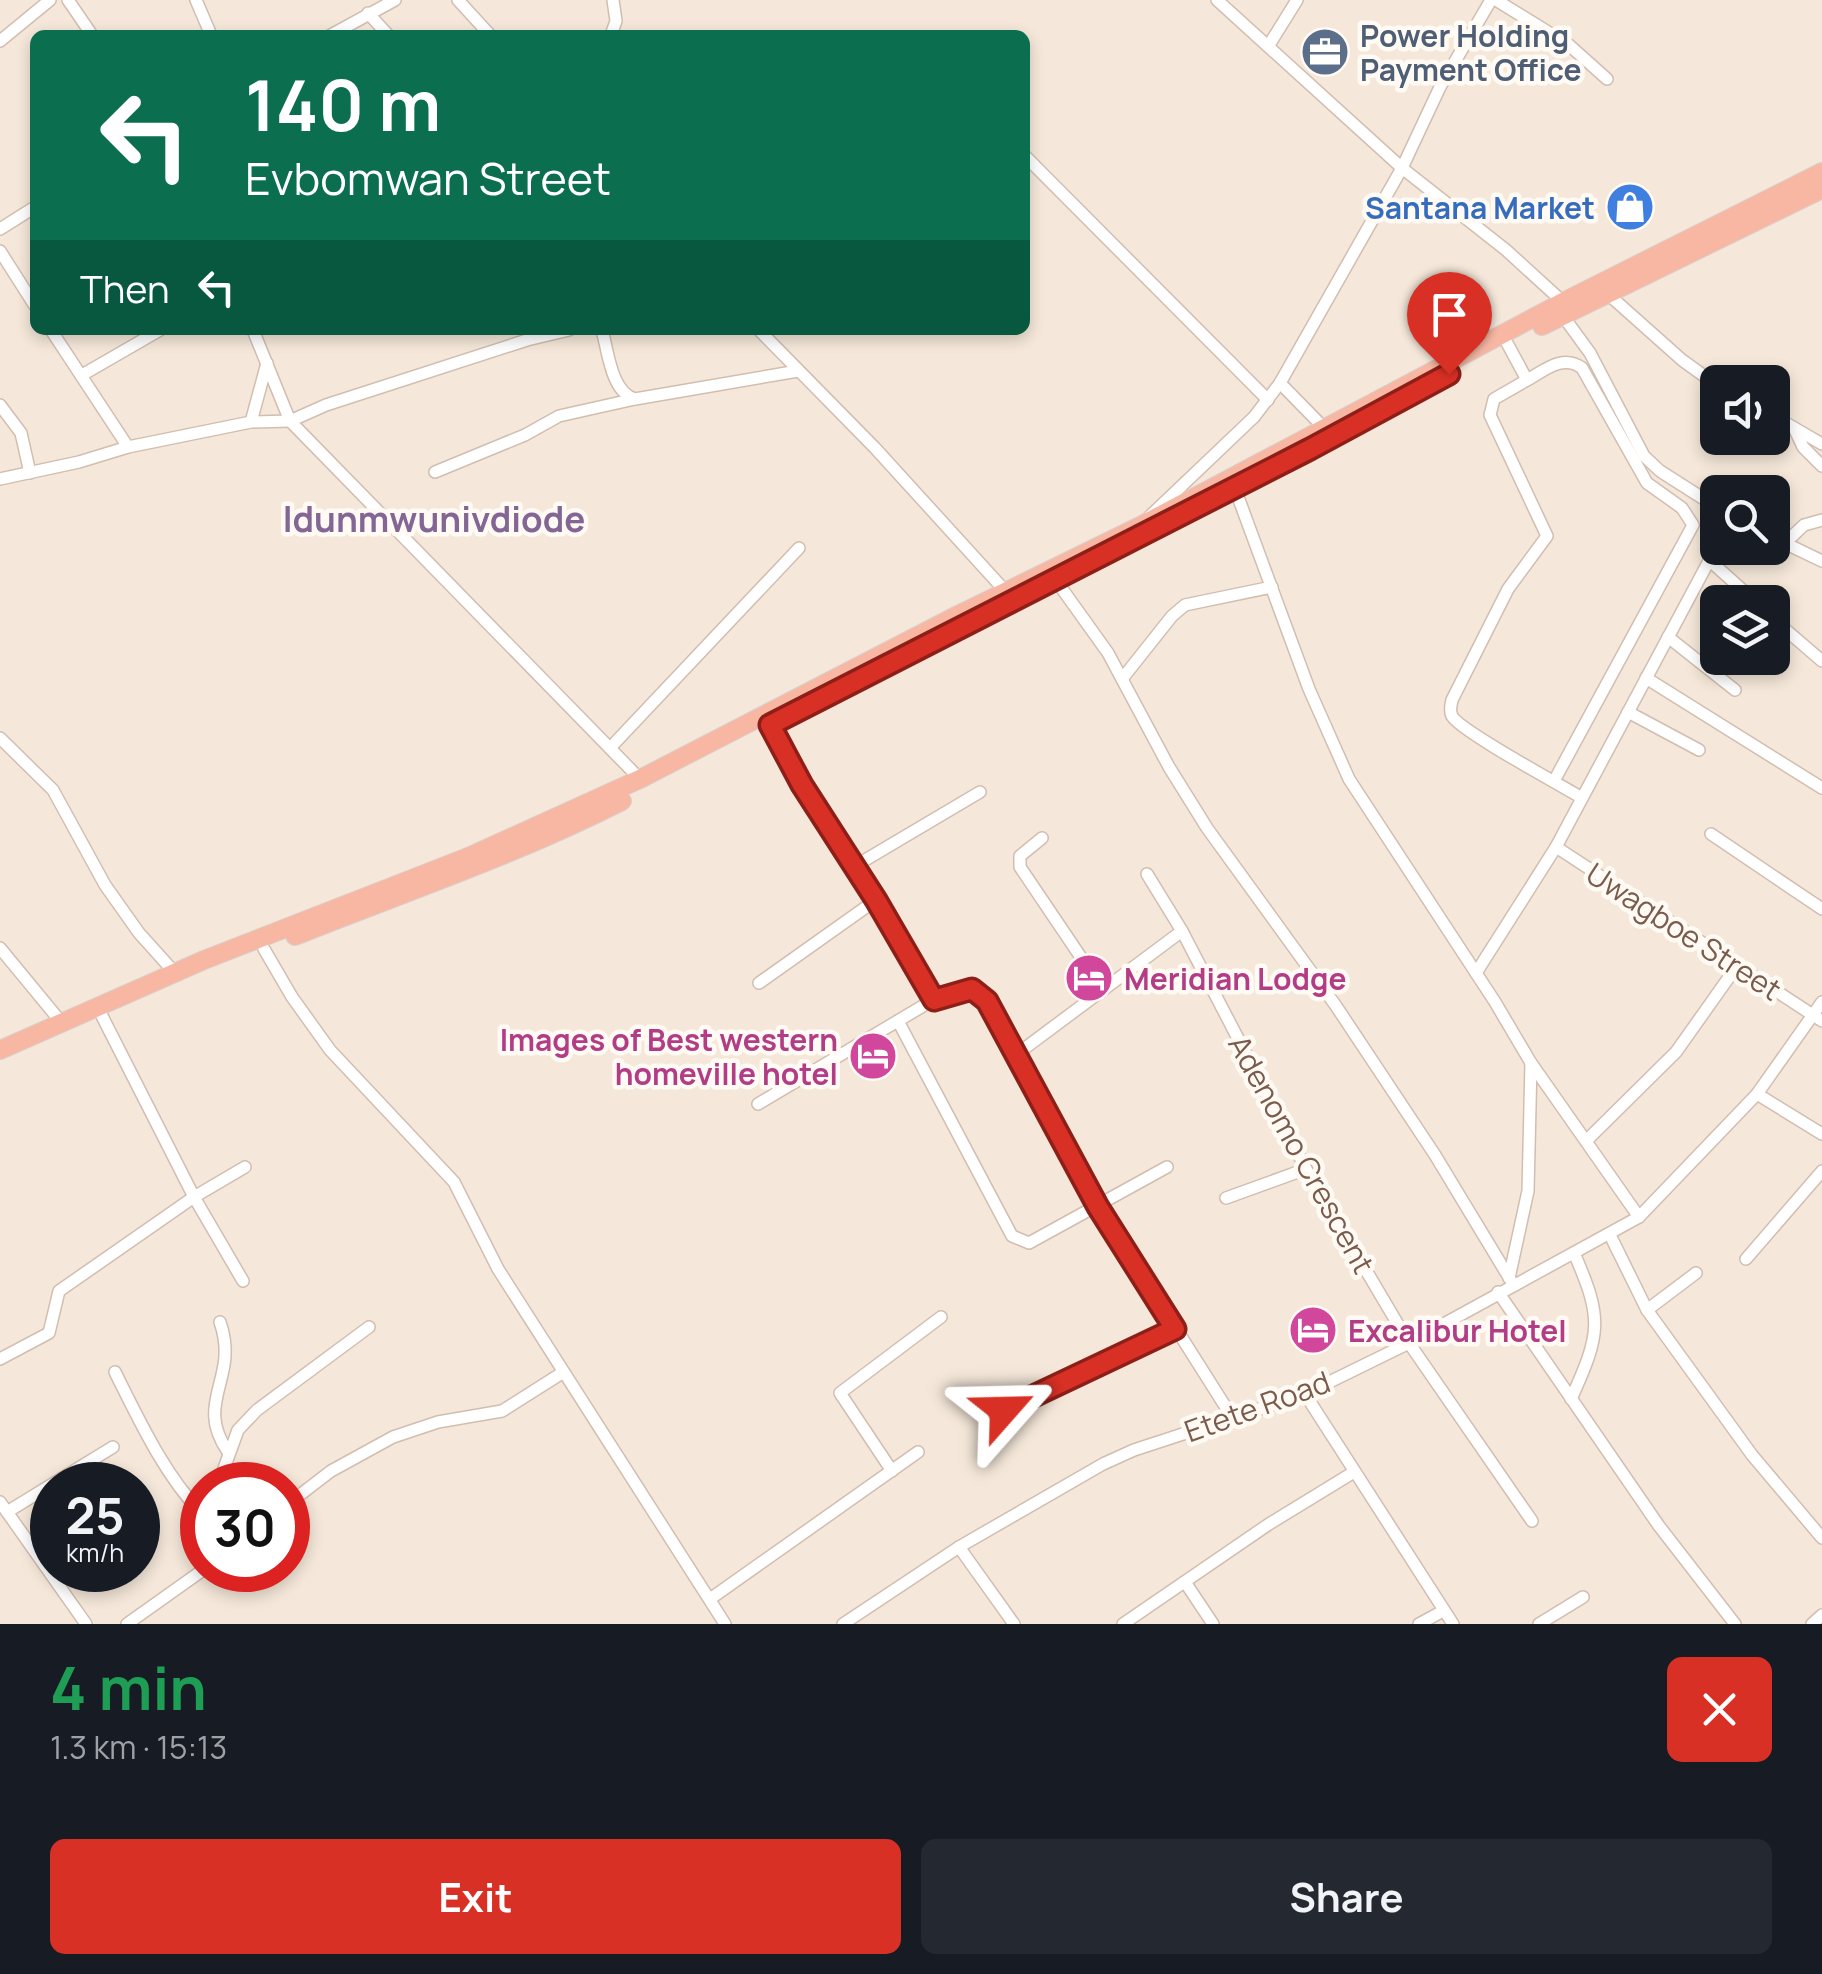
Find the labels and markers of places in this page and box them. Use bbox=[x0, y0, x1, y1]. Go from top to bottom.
place label: Power Holding Payment Office bbox=[1360, 15, 1582, 90]
office icon: Power Holding Payment Office bbox=[1299, 26, 1351, 78]
shop icon: Santana Market bbox=[1604, 181, 1656, 233]
place label: Santana Market bbox=[1365, 187, 1595, 228]
pin bbox=[1407, 272, 1492, 375]
hotel icon: Meridian Lodge bbox=[1063, 952, 1115, 1004]
place label: Meridian Lodge bbox=[1124, 958, 1347, 999]
place label: Images of Best western homeville hotel bbox=[500, 1019, 838, 1094]
hotel icon: Images of Best western homeville hotel bbox=[847, 1030, 899, 1082]
hotel icon: Excalibur Hotel bbox=[1287, 1304, 1339, 1356]
place label: Excalibur Hotel bbox=[1348, 1310, 1567, 1351]

